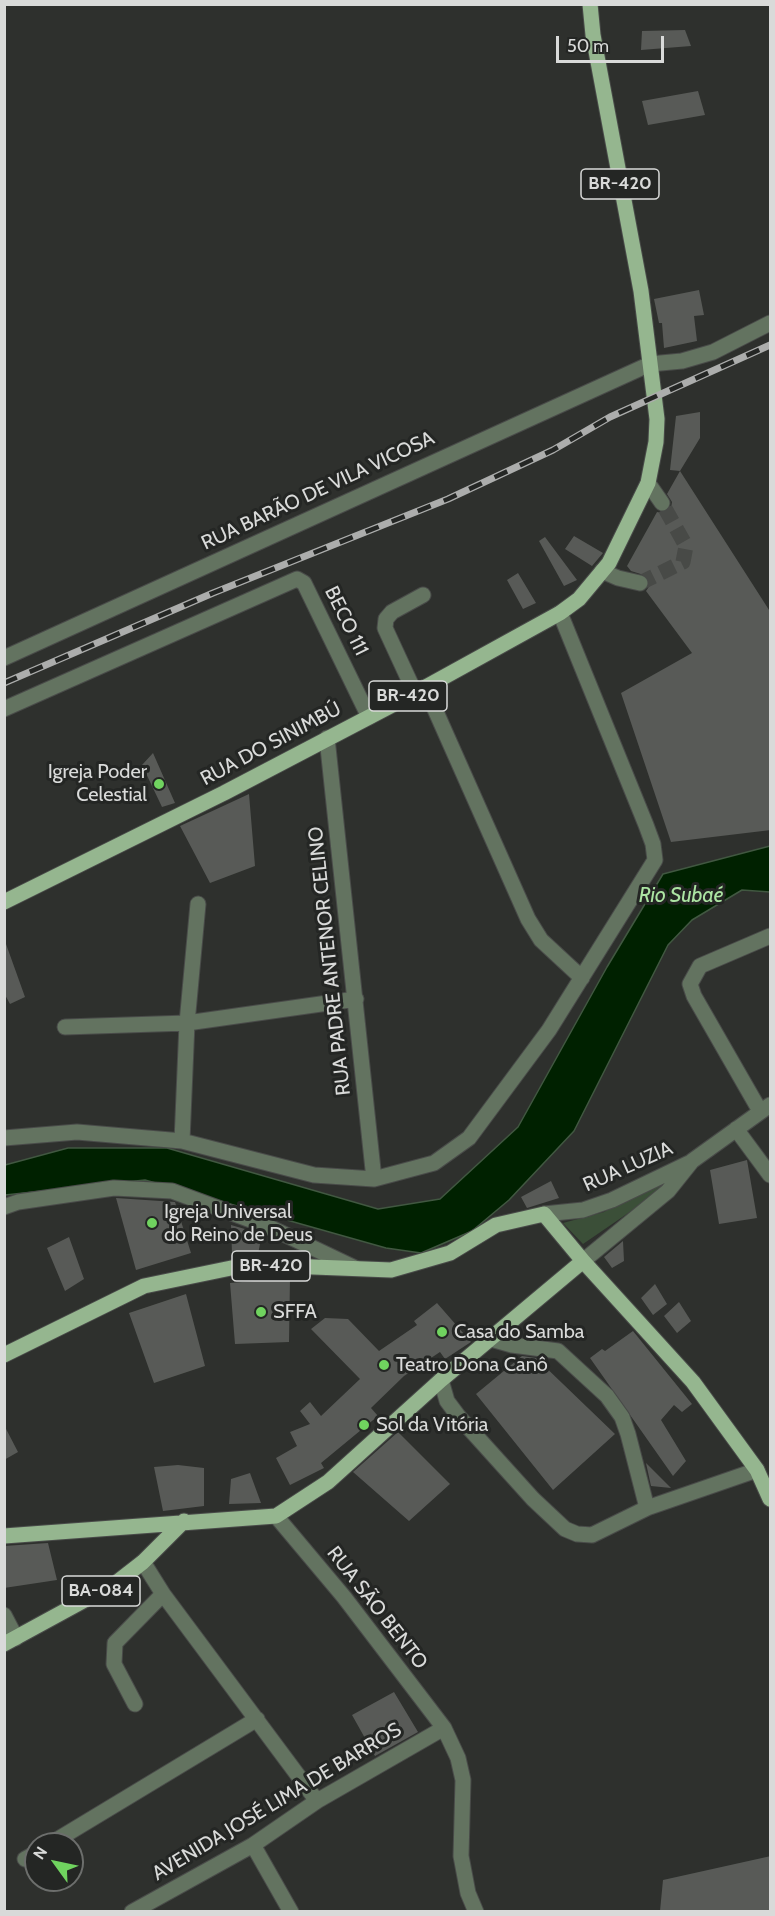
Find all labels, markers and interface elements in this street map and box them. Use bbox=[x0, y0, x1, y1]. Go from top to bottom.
scale bar bbox=[559, 24, 667, 62]
text: 50 m bbox=[567, 35, 609, 57]
road number: BR-420 bbox=[581, 169, 659, 199]
street label: RUA BARÃO DE VILA VICOSA bbox=[198, 426, 438, 556]
street label: BECO 111 bbox=[319, 582, 373, 660]
road number: BR-420 bbox=[369, 681, 447, 711]
street label: RUA DO SINIMBÚ bbox=[197, 697, 345, 791]
place label: Igreja Poder Celestial bbox=[48, 760, 147, 807]
marker: Igreja Poder Celestial bbox=[152, 777, 166, 791]
street label: RUA PADRE ANTENOR CELINO bbox=[304, 825, 356, 1097]
water label: Rio Subaé bbox=[639, 883, 723, 909]
street label: RUA LUZIA bbox=[580, 1137, 676, 1197]
place label: Igreja Universal do Reino de Deus bbox=[164, 1200, 313, 1247]
marker: Igreja Universal do Reino de Deus bbox=[145, 1216, 159, 1230]
road number: BR-420 bbox=[232, 1251, 310, 1281]
place label: SFFA bbox=[273, 1300, 317, 1324]
marker: SFFA bbox=[254, 1305, 268, 1319]
place label: Casa do Samba bbox=[454, 1320, 584, 1344]
marker: Casa do Samba bbox=[435, 1325, 449, 1339]
place label: Teatro Dona Canô bbox=[396, 1353, 548, 1377]
marker: Teatro Dona Canô bbox=[377, 1358, 391, 1372]
place label: Sol da Vitória bbox=[376, 1413, 488, 1437]
marker: Sol da Vitória bbox=[357, 1418, 371, 1432]
street label: RUA SÃO BENTO bbox=[322, 1542, 432, 1674]
road number: BA-084 bbox=[62, 1576, 140, 1606]
street label: AVENIDA JOSÉ LIMA DE BARROS bbox=[148, 1718, 406, 1886]
north arrow bbox=[24, 1832, 84, 1892]
text: N bbox=[29, 1843, 51, 1863]

